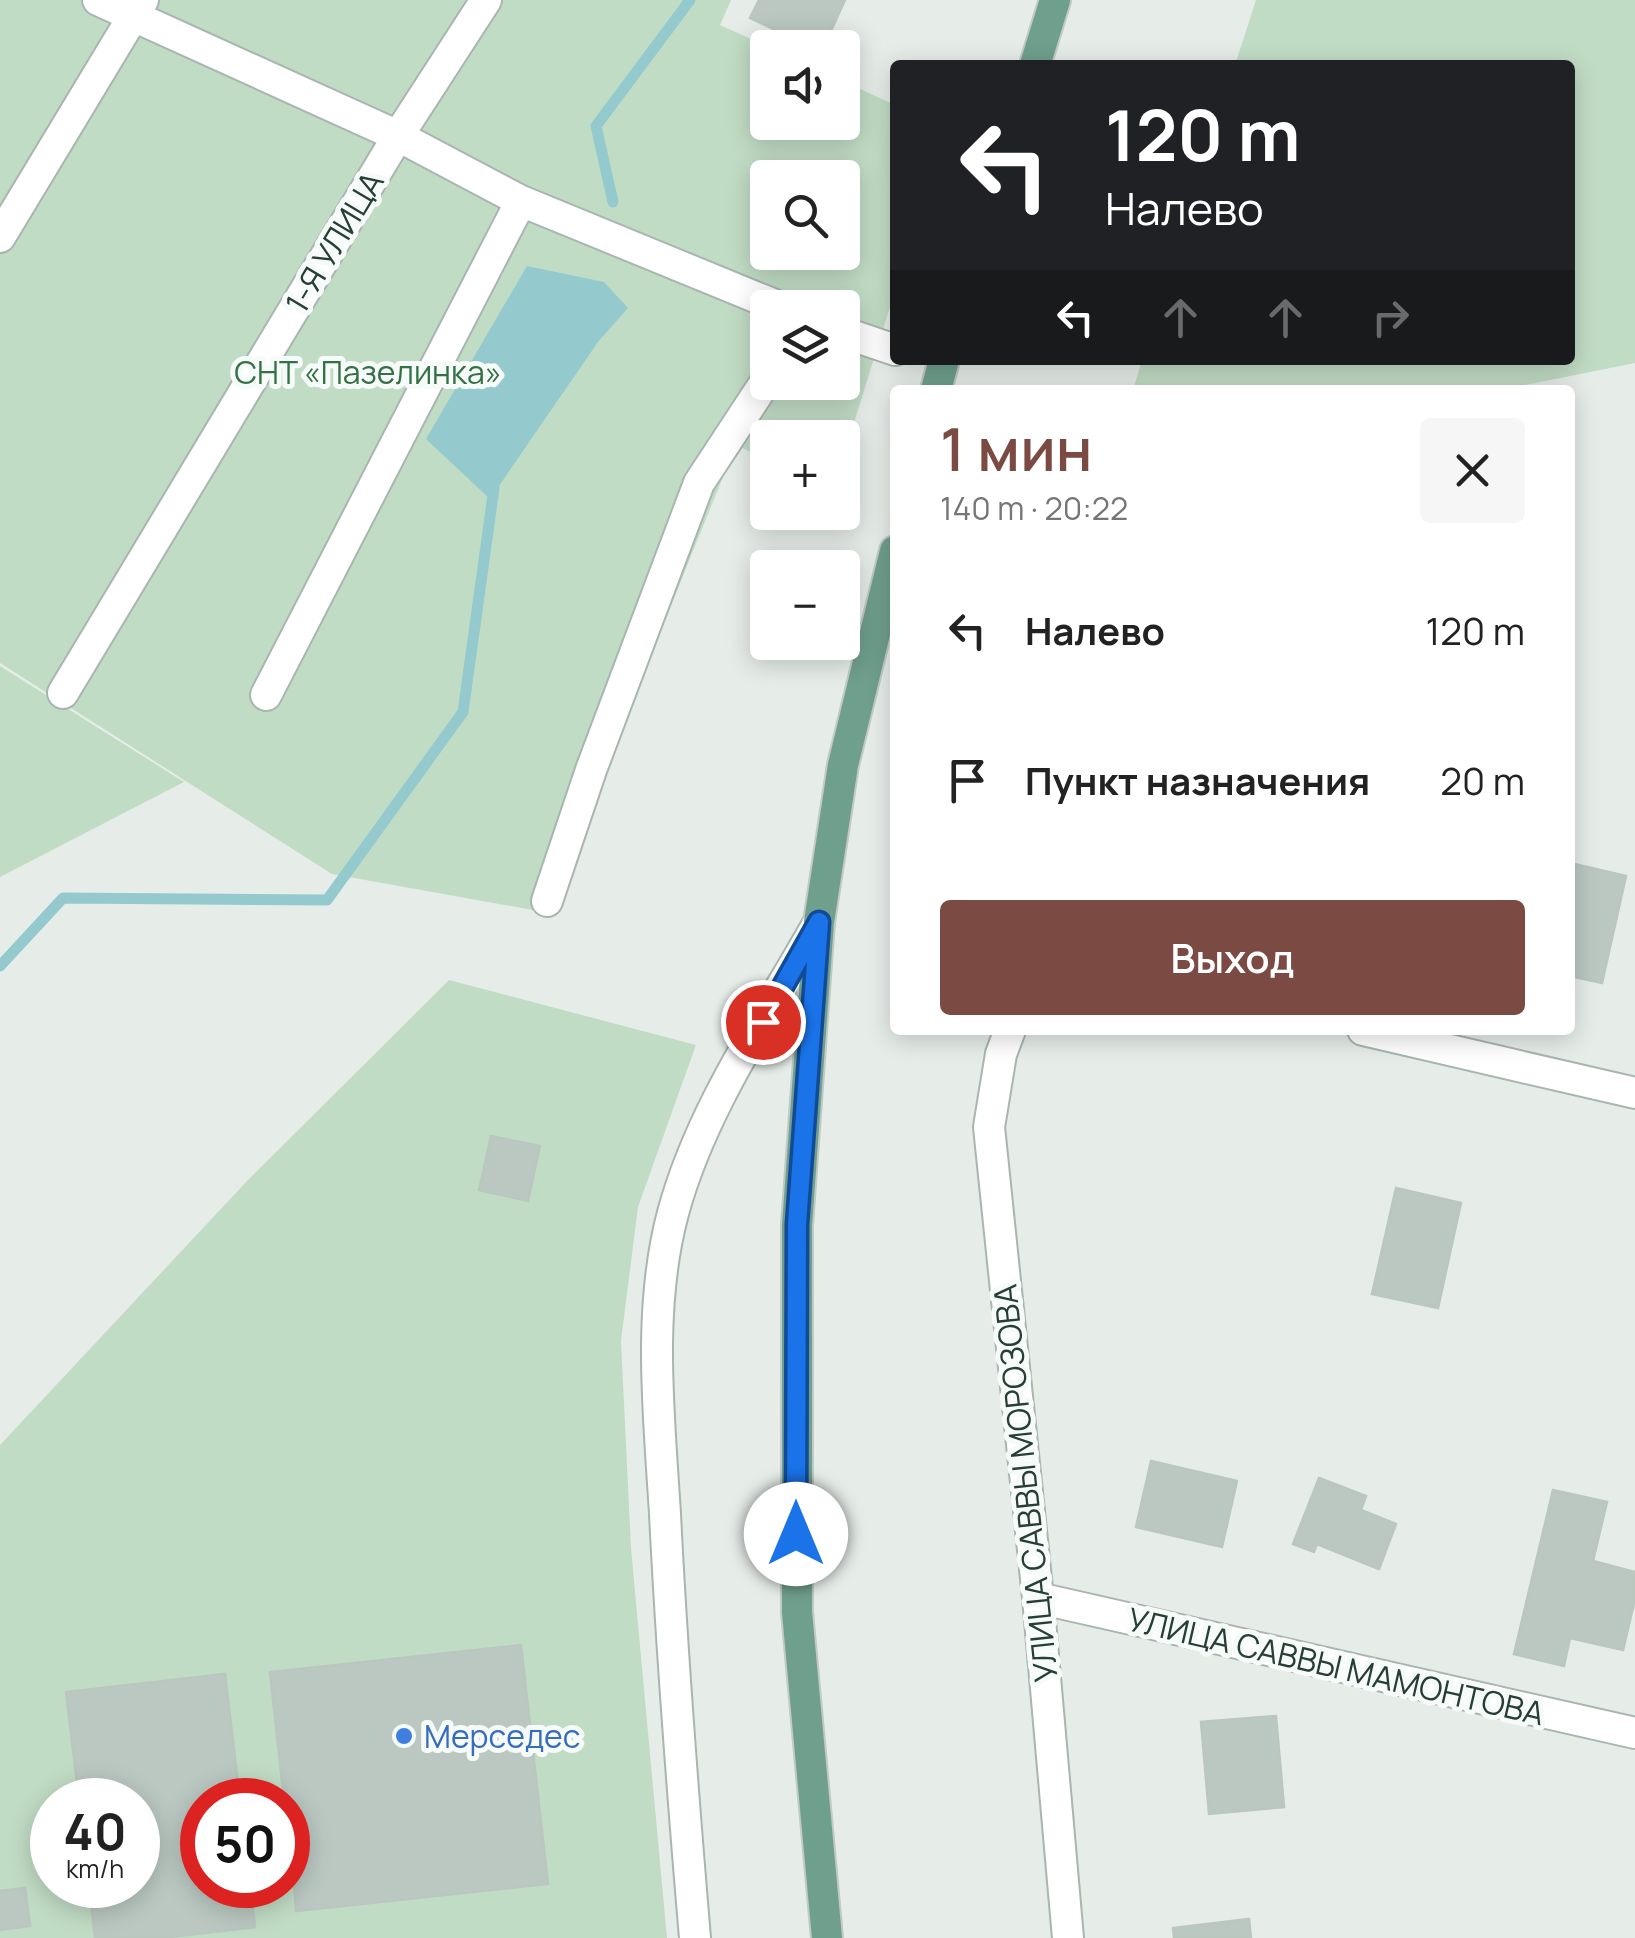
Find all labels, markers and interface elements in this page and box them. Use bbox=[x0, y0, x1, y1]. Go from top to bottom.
map controls bbox=[750, 30, 860, 660]
button: sound bbox=[750, 30, 860, 140]
text: 120 m bbox=[1105, 86, 1300, 182]
icon: left bbox=[940, 100, 1070, 230]
button: search bbox=[750, 160, 860, 270]
street label: 1-Я УЛИЦА bbox=[275, 163, 393, 321]
text: Налево bbox=[1105, 177, 1264, 239]
button: layers bbox=[750, 290, 860, 400]
icon: left bbox=[1048, 290, 1103, 345]
icon: ahead bbox=[1153, 290, 1208, 345]
icon: ahead bbox=[1258, 290, 1313, 345]
icon: right bbox=[1363, 290, 1418, 345]
park label: СНТ «Пазелинка» bbox=[234, 350, 502, 394]
text: 1 мин bbox=[940, 407, 1093, 489]
button: close bbox=[1420, 418, 1525, 523]
button: + bbox=[750, 420, 860, 530]
text: 140 m · 20:22 bbox=[940, 486, 1128, 530]
button: − bbox=[750, 550, 860, 660]
icon: left bbox=[940, 603, 995, 658]
text: Налево bbox=[1025, 604, 1165, 656]
text: 120 m bbox=[1426, 604, 1525, 656]
icon: arrive bbox=[940, 753, 995, 808]
text: Пункт назначения bbox=[1025, 754, 1370, 806]
text: 20 m bbox=[1440, 754, 1525, 806]
button: Выход bbox=[940, 900, 1525, 1015]
pin bbox=[721, 980, 806, 1065]
icon: arrive bbox=[736, 995, 791, 1050]
street label: УЛИЦА САВВЫ МОРОЗОВА bbox=[982, 1282, 1068, 1684]
position arrow bbox=[744, 1482, 848, 1586]
street label: УЛИЦА САВВЫ МАМОНТОВА bbox=[1123, 1597, 1549, 1735]
place label: Мерседес bbox=[424, 1714, 581, 1758]
marker: Мерседес bbox=[393, 1725, 415, 1747]
speed limit sign: 50 bbox=[180, 1778, 310, 1908]
text: 40 bbox=[63, 1797, 127, 1865]
text: km/h bbox=[66, 1851, 124, 1886]

